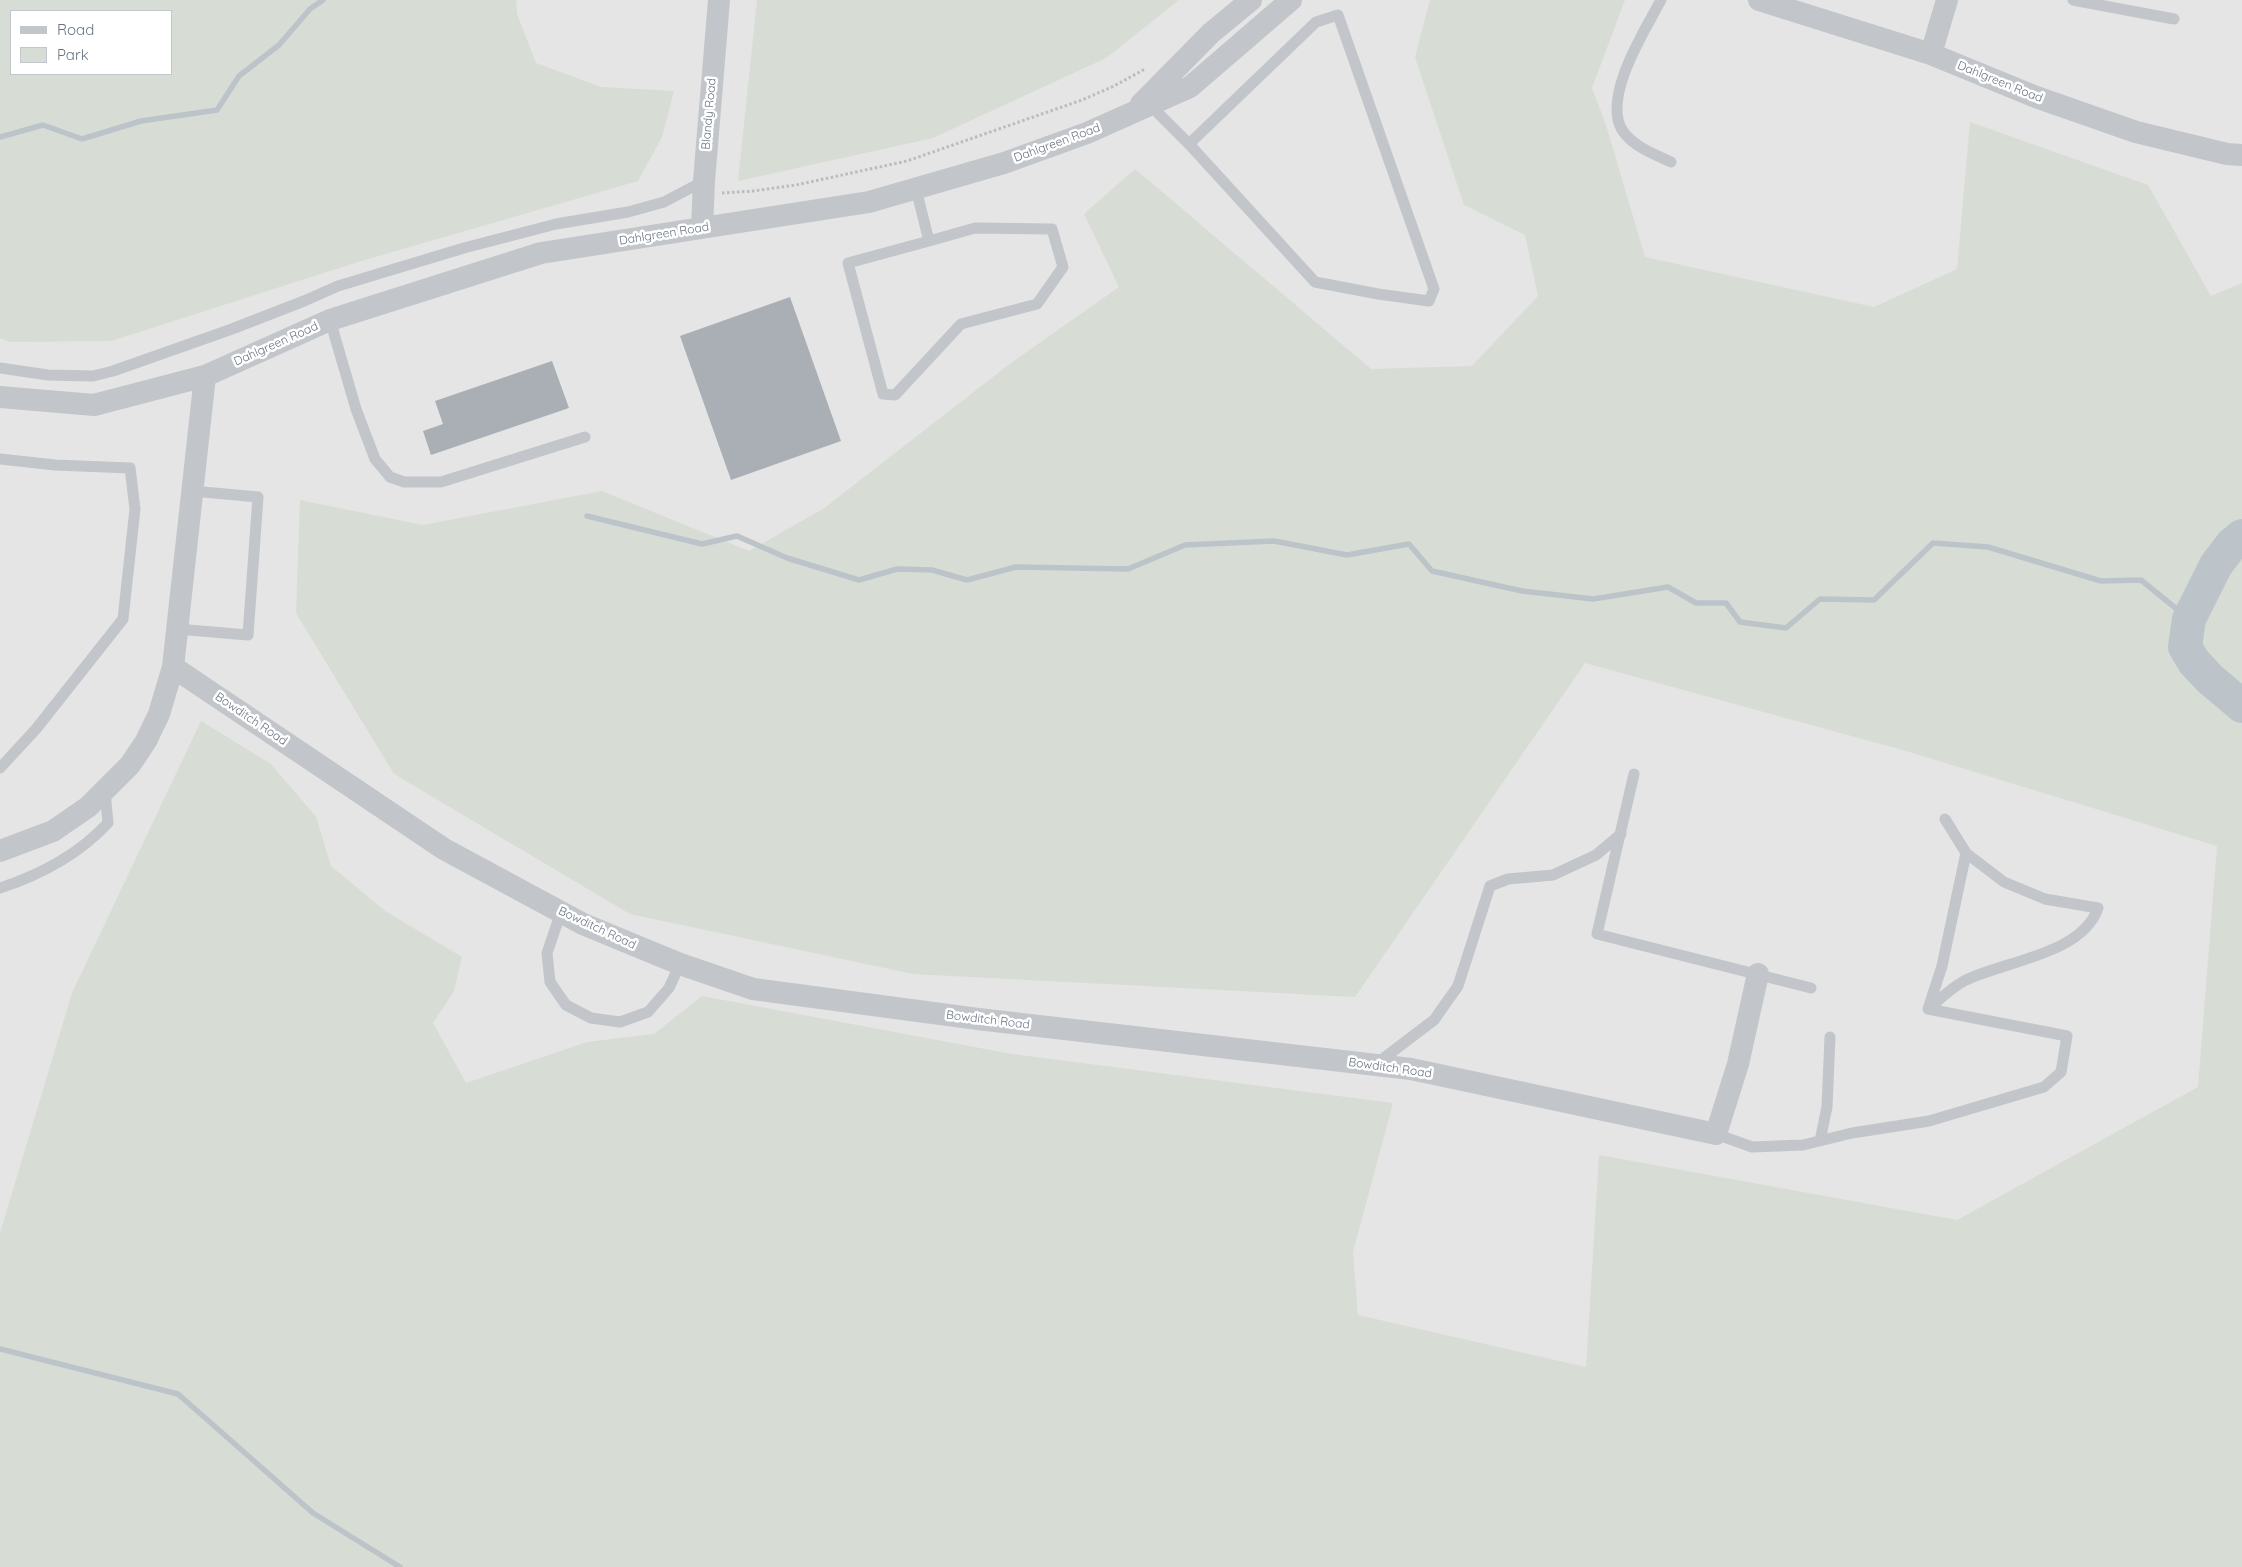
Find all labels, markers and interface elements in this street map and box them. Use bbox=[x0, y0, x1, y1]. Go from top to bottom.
legend bbox=[10, 10, 172, 75]
text: Road bbox=[57, 20, 94, 39]
text: Park bbox=[57, 45, 89, 64]
street label: Dahlgreen Road bbox=[1955, 58, 2045, 106]
street label: Blandy Road bbox=[699, 78, 719, 150]
street label: Dahlgreen Road bbox=[1012, 121, 1102, 165]
street label: Dahlgreen Road bbox=[618, 220, 710, 248]
street label: Dahlgreen Road bbox=[232, 319, 320, 369]
street label: Bowditch Road bbox=[212, 690, 290, 748]
street label: Bowditch Road bbox=[556, 904, 638, 952]
street label: Bowditch Road bbox=[945, 1008, 1031, 1032]
street label: Bowditch Road bbox=[1347, 1055, 1433, 1081]

